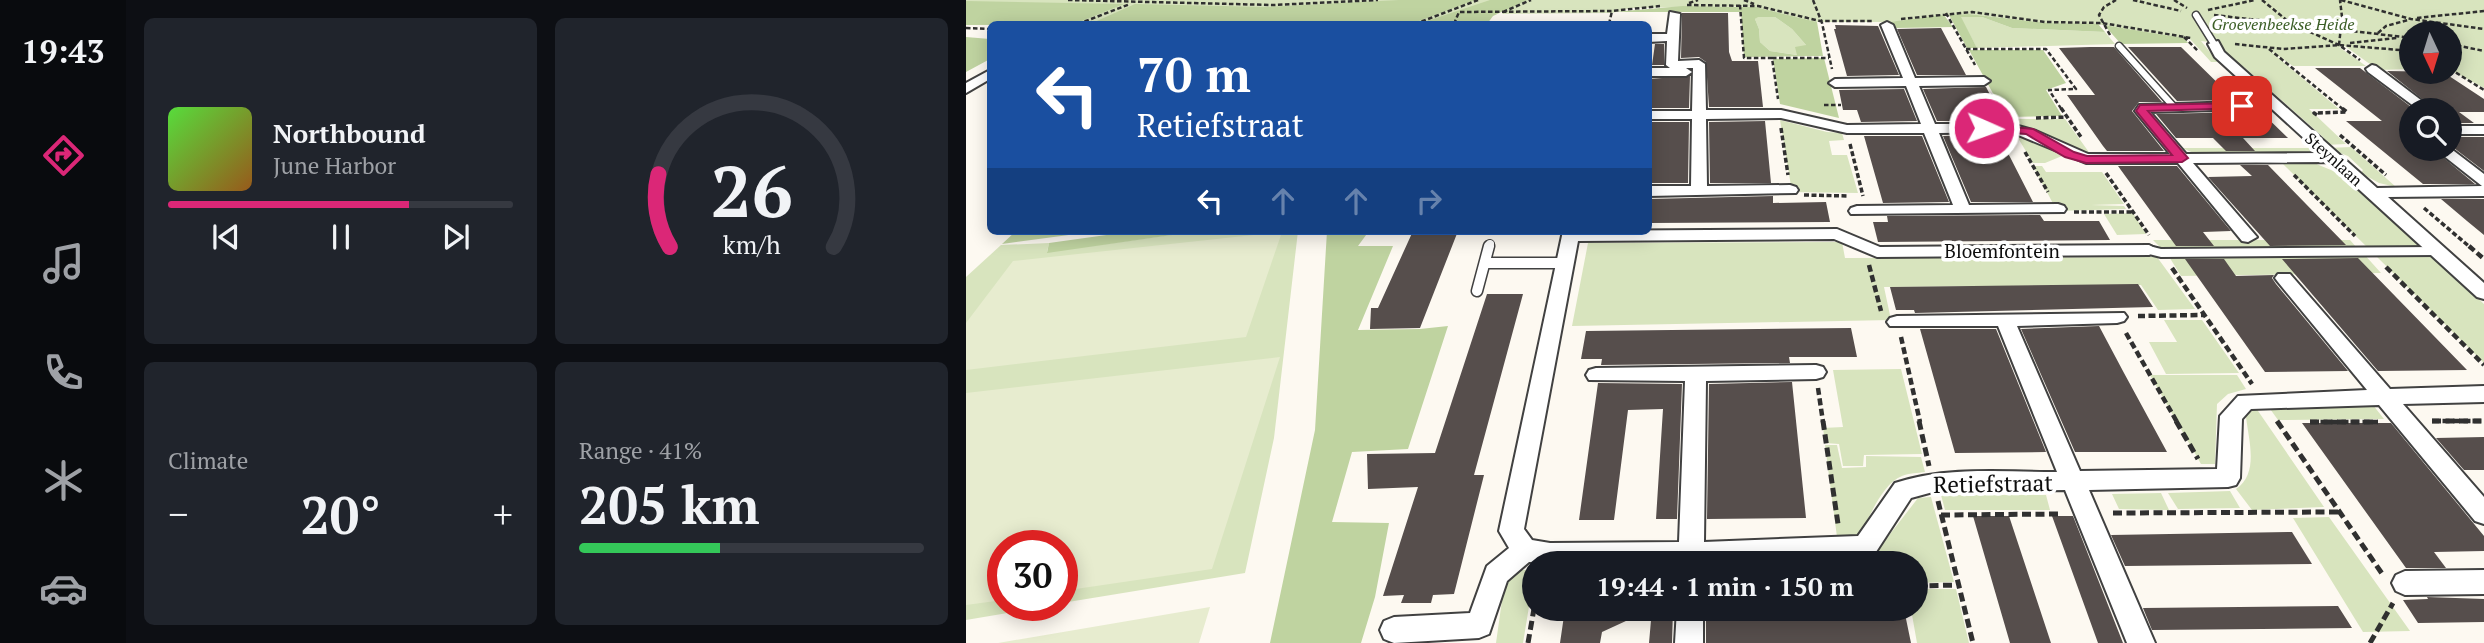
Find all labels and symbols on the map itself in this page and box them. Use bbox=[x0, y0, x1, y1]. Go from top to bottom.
park label: Groevenbeekse Heide bbox=[2211, 13, 2355, 35]
north arrow bbox=[2399, 21, 2462, 84]
pin bbox=[2212, 76, 2272, 136]
position arrow bbox=[1947, 91, 2021, 165]
street label: Steynlaan bbox=[2301, 127, 2368, 191]
street label: Bloemfontein bbox=[1944, 238, 2060, 263]
street label: Retiefstraat bbox=[1933, 467, 2054, 500]
speed limit sign: 30 bbox=[987, 530, 1078, 621]

